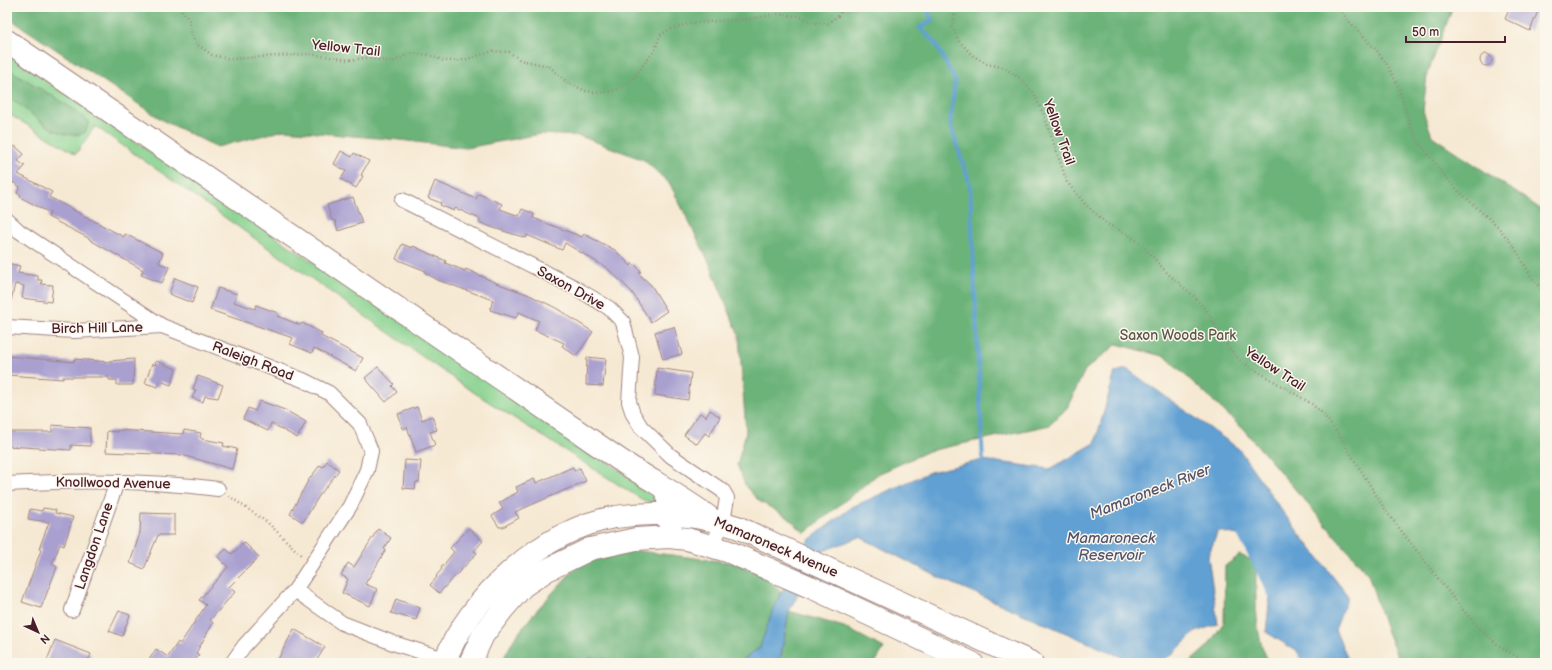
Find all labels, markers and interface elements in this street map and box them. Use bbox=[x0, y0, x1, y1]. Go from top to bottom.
scale bar bbox=[1406, 18, 1505, 44]
text: 50 m bbox=[1412, 25, 1439, 40]
street label: Yellow Trail bbox=[310, 36, 381, 60]
street label: Yellow Trail bbox=[1039, 96, 1079, 167]
street label: Saxon Drive bbox=[534, 262, 608, 314]
street label: Birch Hill Lane bbox=[51, 319, 143, 337]
park label: Saxon Woods Park bbox=[1120, 327, 1236, 344]
street label: Raleigh Road bbox=[210, 338, 296, 384]
street label: Yellow Trail bbox=[1241, 343, 1309, 395]
water label: Mamaroneck River bbox=[1087, 460, 1214, 524]
street label: Knollwood Avenue bbox=[55, 473, 171, 493]
street label: Langdon Lane bbox=[71, 500, 117, 592]
street label: Mamaroneck Avenue bbox=[711, 513, 841, 581]
water label: Mamaroneck Reservoir bbox=[1067, 529, 1156, 565]
north arrow bbox=[18, 612, 58, 652]
text: N bbox=[37, 631, 52, 646]

